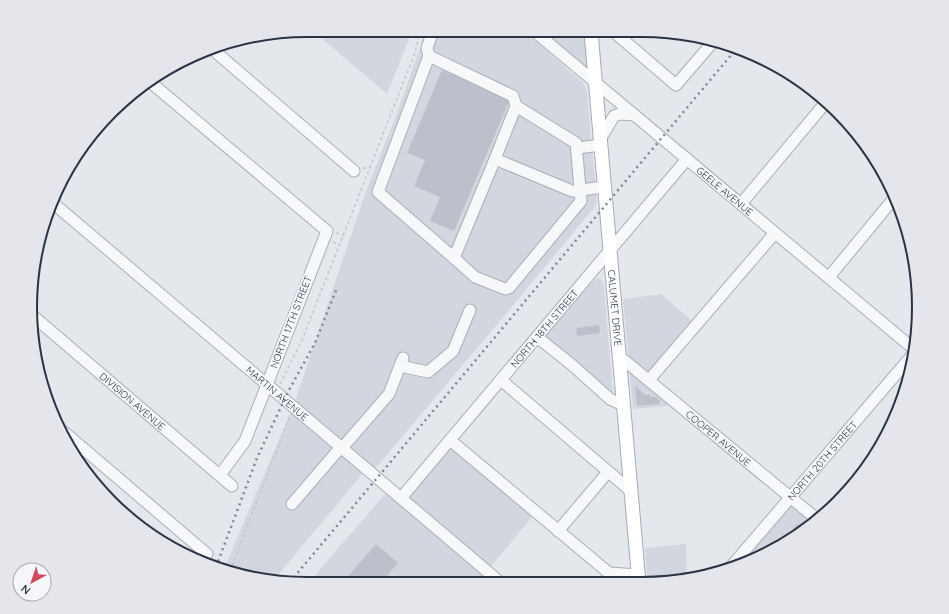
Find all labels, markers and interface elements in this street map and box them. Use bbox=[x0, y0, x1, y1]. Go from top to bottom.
street label: GEELE AVENUE bbox=[694, 163, 756, 219]
street label: CALUMET DRIVE bbox=[605, 269, 625, 347]
street label: NORTH 17TH STREET bbox=[267, 274, 315, 370]
street label: NORTH 18TH STREET bbox=[507, 287, 581, 370]
street label: MARTIN AVENUE bbox=[243, 363, 311, 424]
street label: DIVISION AVENUE bbox=[97, 369, 168, 433]
street label: COOPER AVENUE bbox=[683, 407, 754, 469]
street label: NORTH 20TH STREET bbox=[784, 418, 860, 503]
north arrow bbox=[12, 562, 52, 602]
text: N bbox=[18, 582, 33, 598]

